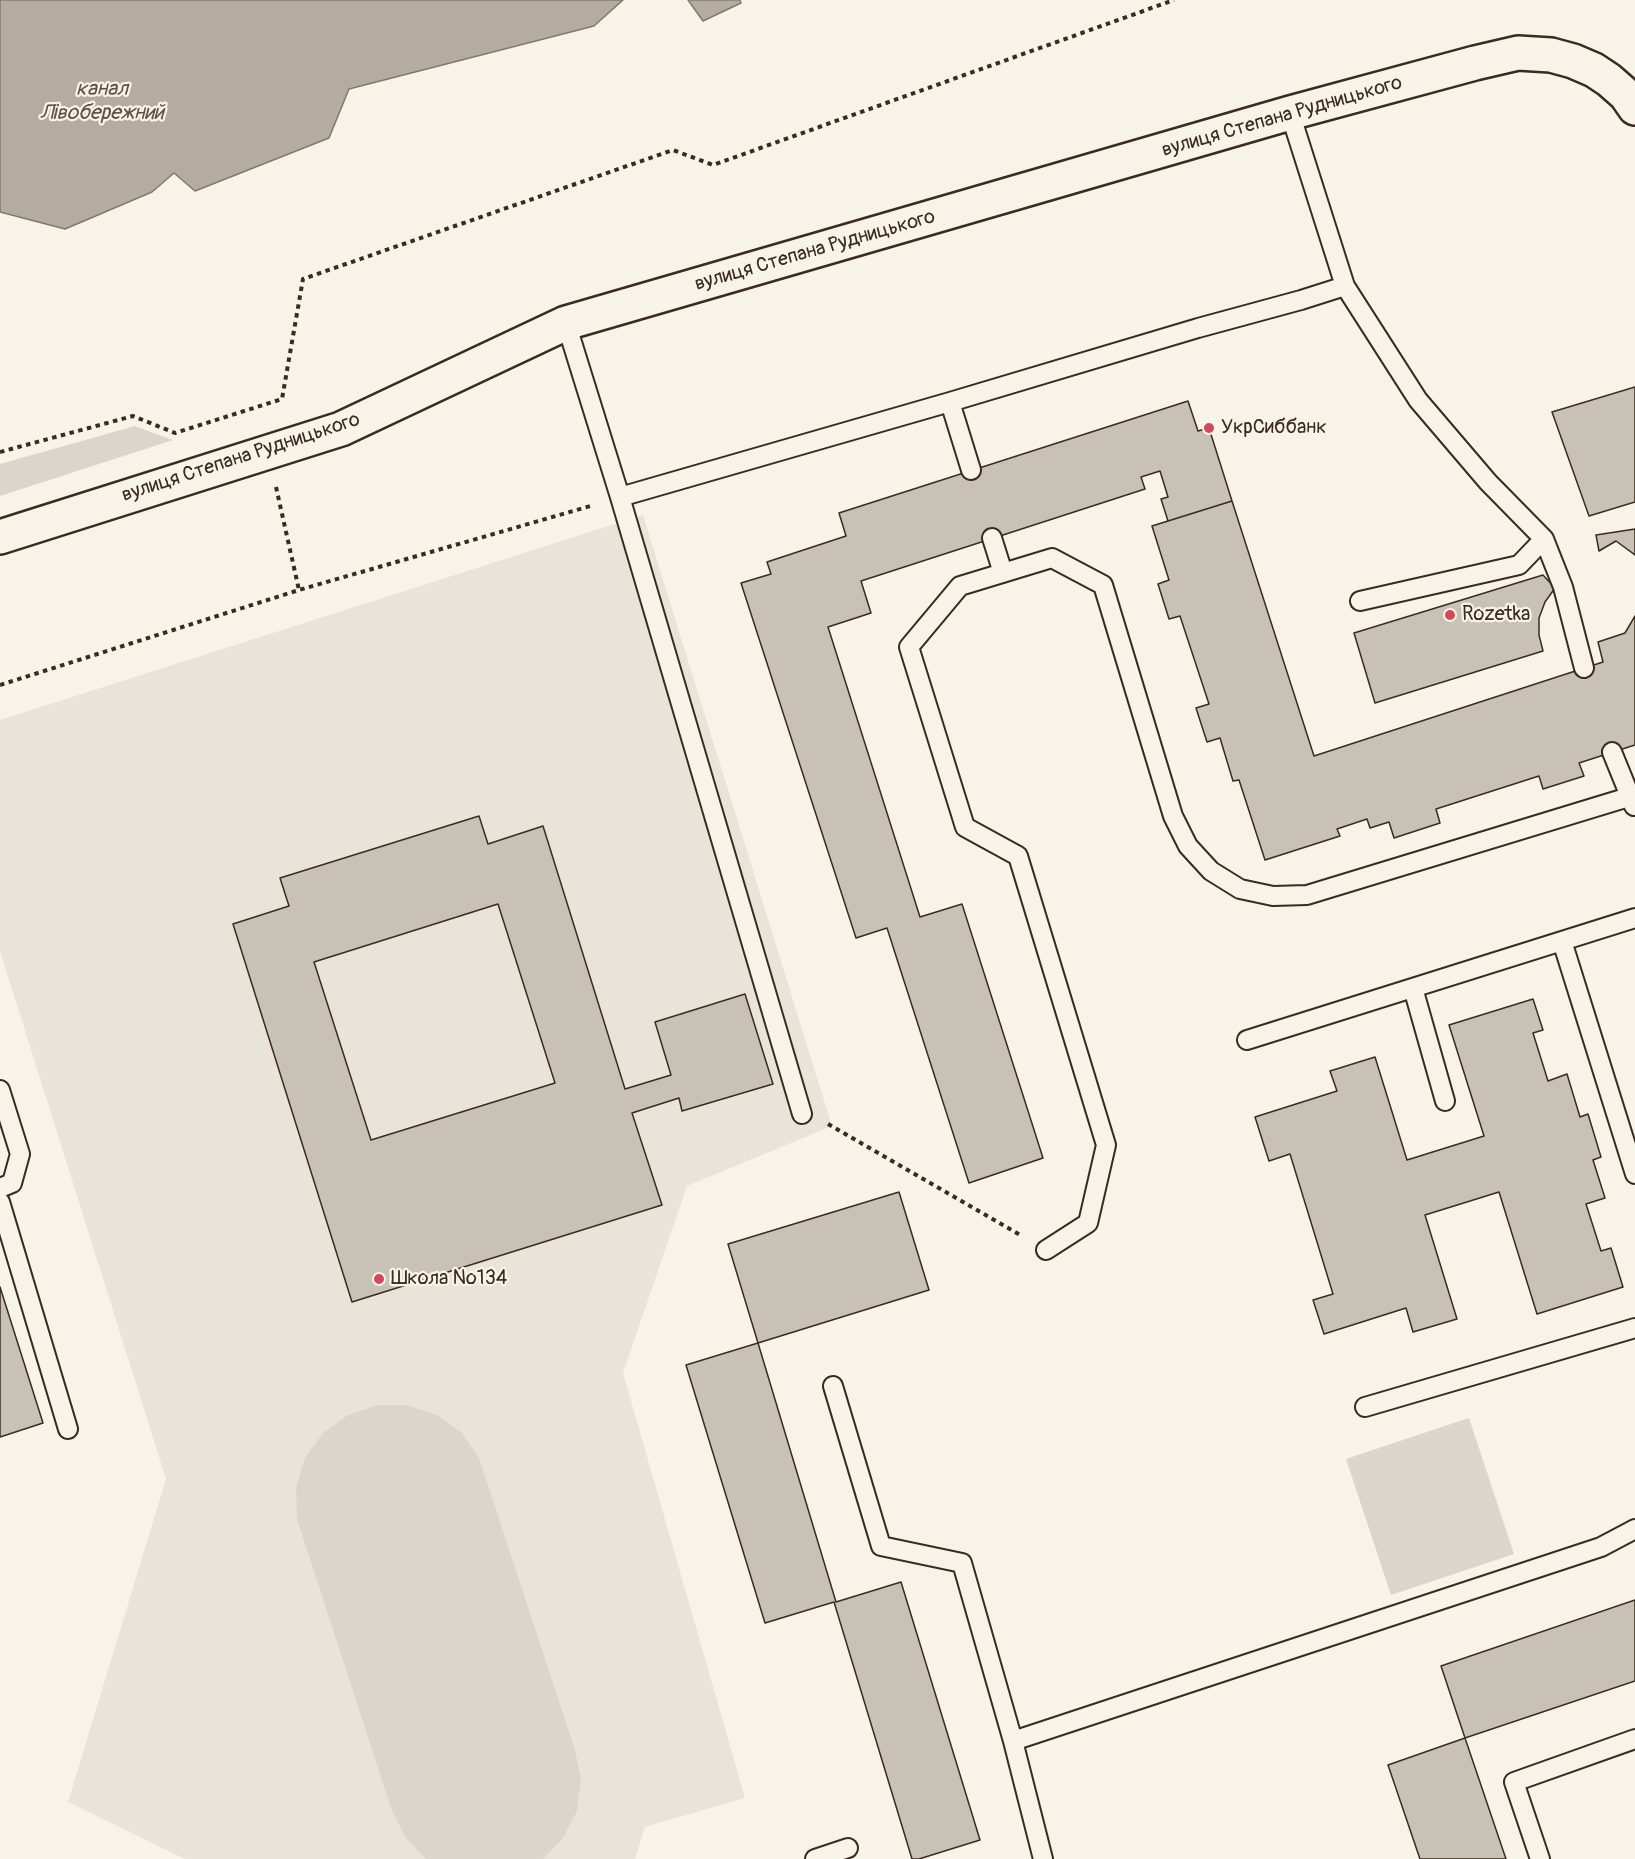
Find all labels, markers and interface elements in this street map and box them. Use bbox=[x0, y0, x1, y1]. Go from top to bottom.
street label: вулиця Степана Рудницького bbox=[1159, 71, 1405, 163]
water label: канал Лівобережний bbox=[40, 77, 164, 127]
street label: вулиця Степана Рудницького bbox=[692, 205, 938, 297]
street label: вулиця Степана Рудницького bbox=[119, 408, 363, 508]
place label: УкрСиббанк bbox=[1221, 416, 1327, 440]
marker: УкрСиббанк bbox=[1202, 421, 1216, 435]
place label: Rozetka bbox=[1462, 603, 1530, 627]
marker: Rozetka bbox=[1443, 608, 1457, 622]
place label: Школа №134 bbox=[391, 1267, 507, 1291]
marker: Школа №134 bbox=[372, 1272, 386, 1286]

